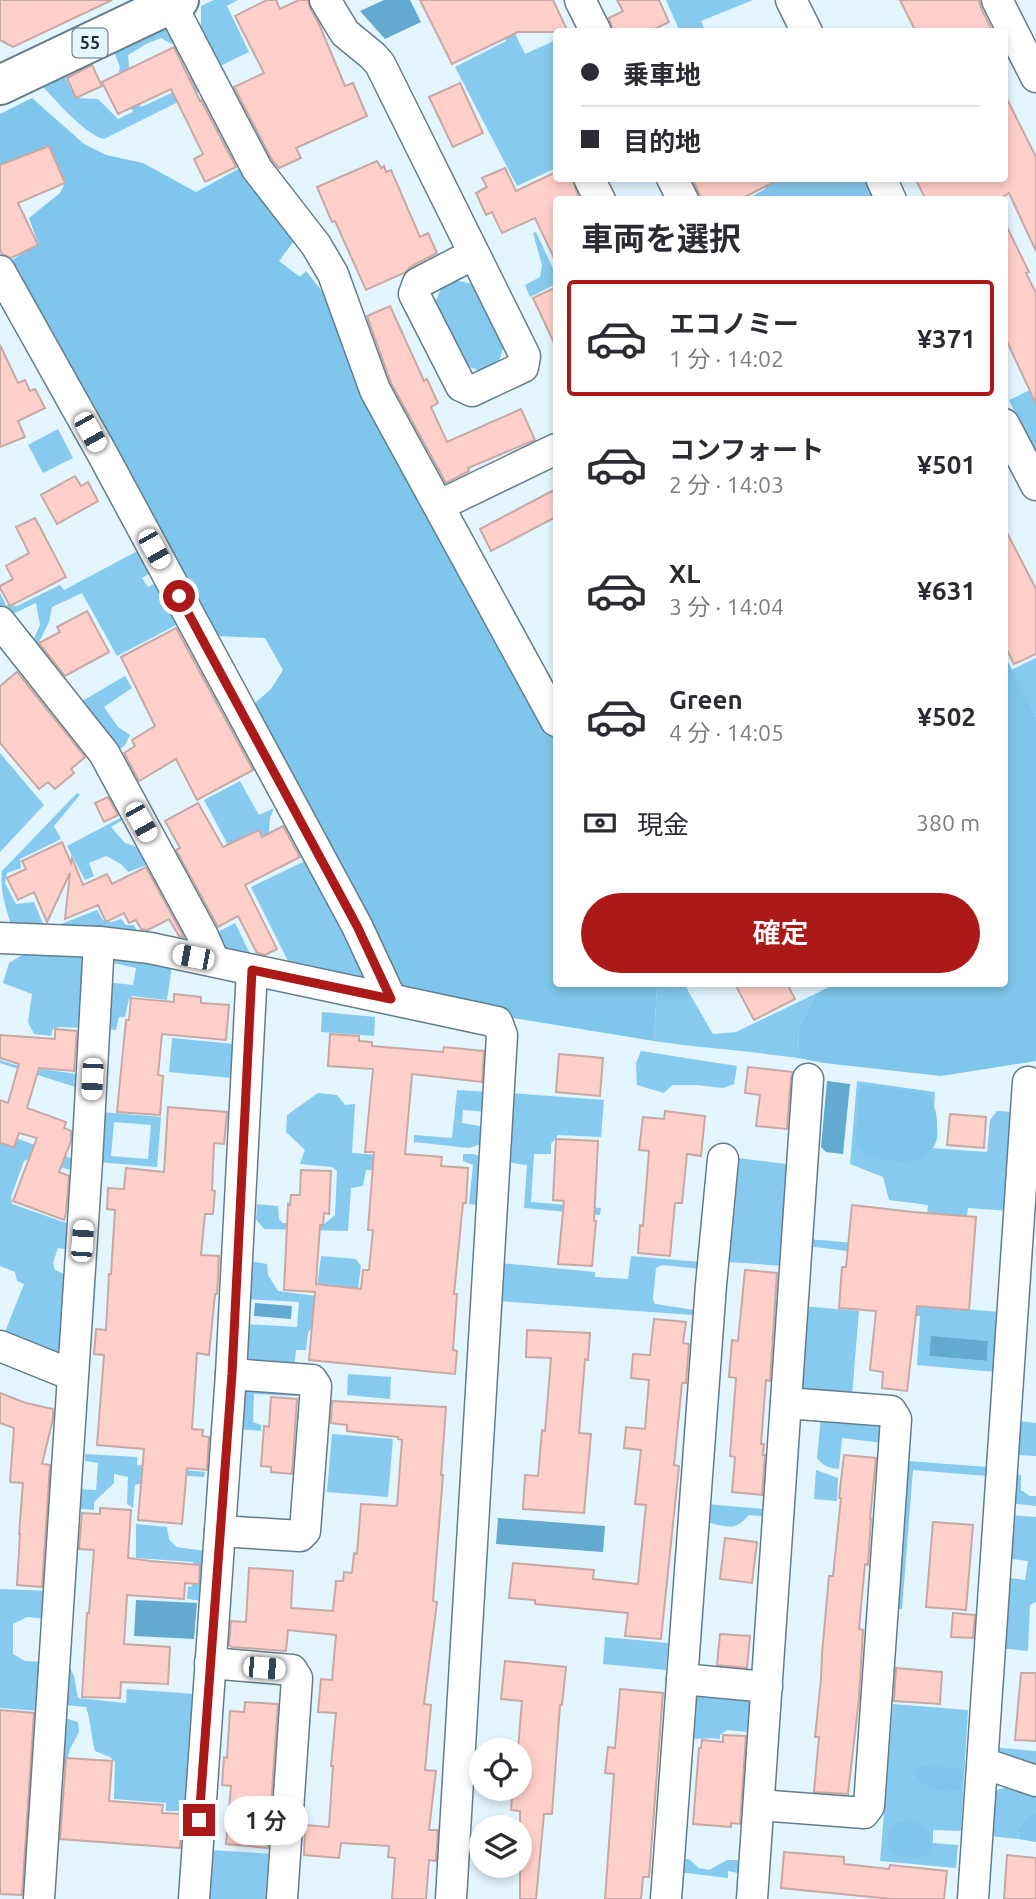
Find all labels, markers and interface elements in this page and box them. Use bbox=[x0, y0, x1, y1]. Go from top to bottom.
road number: 55 bbox=[72, 28, 108, 58]
text: 乗車地 bbox=[623, 60, 701, 89]
text: 目的地 bbox=[623, 127, 701, 156]
text: 車両を選択 bbox=[581, 220, 741, 256]
icon: car bbox=[585, 307, 648, 370]
text: エコノミー bbox=[669, 309, 799, 338]
text: ¥371 bbox=[917, 324, 976, 353]
text: 1 分 · 14:02 bbox=[669, 346, 784, 371]
car bbox=[71, 409, 110, 455]
icon: car bbox=[585, 433, 648, 496]
text: コンフォート bbox=[669, 435, 824, 464]
text: ¥501 bbox=[917, 450, 976, 479]
text: 2 分 · 14:03 bbox=[669, 472, 784, 497]
car bbox=[135, 526, 174, 572]
icon: car bbox=[585, 559, 648, 622]
text: XL bbox=[669, 559, 700, 588]
text: ¥631 bbox=[917, 576, 976, 605]
route start bbox=[163, 580, 195, 612]
text: 3 分 · 14:04 bbox=[669, 594, 784, 619]
icon: car bbox=[585, 685, 648, 748]
text: Green bbox=[669, 685, 743, 714]
text: ¥502 bbox=[917, 702, 976, 731]
text: 4 分 · 14:05 bbox=[669, 720, 784, 745]
car bbox=[122, 799, 161, 845]
icon: cash bbox=[581, 804, 619, 842]
text: 現金 bbox=[637, 810, 689, 839]
text: 380 m bbox=[916, 810, 980, 835]
button: 確定 bbox=[581, 893, 980, 973]
car bbox=[171, 943, 216, 971]
car bbox=[81, 1057, 104, 1101]
car bbox=[71, 1219, 94, 1263]
car bbox=[243, 1656, 286, 1680]
map controls bbox=[469, 1738, 532, 1878]
button: locate bbox=[469, 1738, 532, 1801]
callout: 1 分 bbox=[224, 1796, 308, 1844]
route end bbox=[183, 1804, 215, 1836]
text: 1 分 bbox=[245, 1808, 287, 1833]
button: layers bbox=[469, 1815, 532, 1878]

